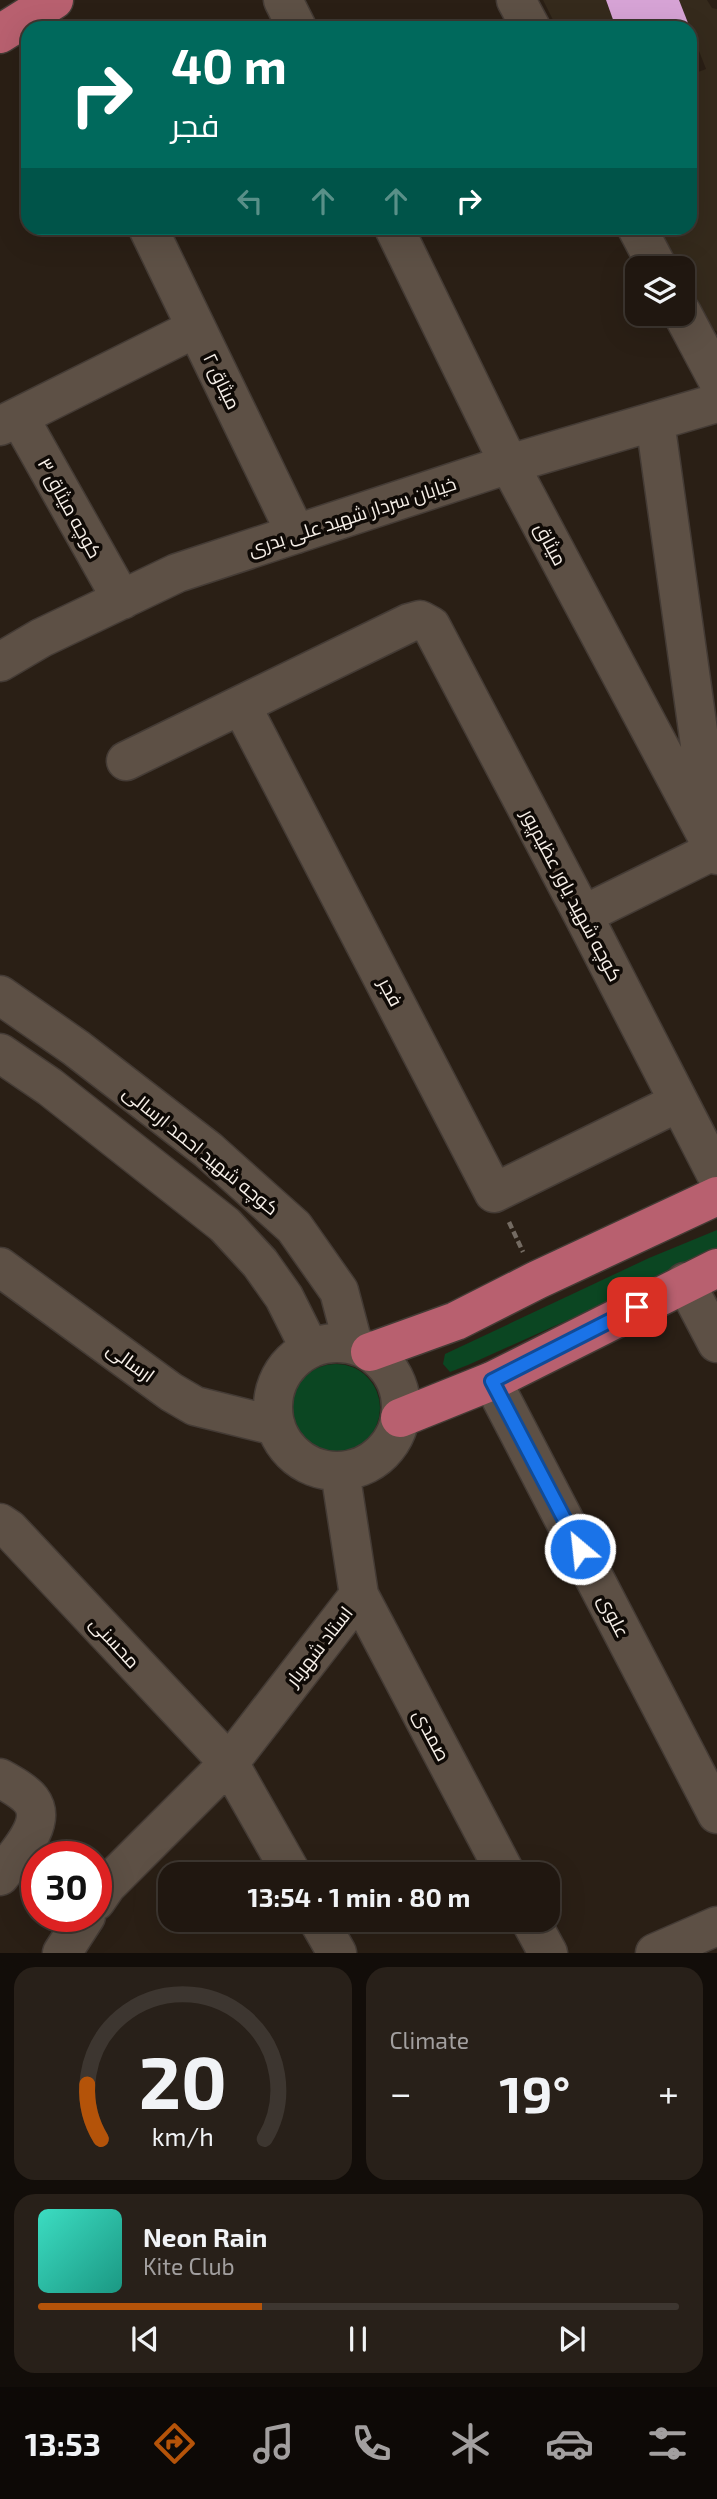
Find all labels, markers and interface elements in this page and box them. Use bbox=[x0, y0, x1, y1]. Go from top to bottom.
text: 40 m bbox=[171, 35, 287, 94]
icon: right bbox=[56, 49, 147, 140]
text: فجر bbox=[171, 105, 219, 143]
icon: left bbox=[231, 182, 269, 220]
icon: ahead bbox=[304, 182, 342, 220]
icon: ahead bbox=[377, 182, 415, 220]
icon: right bbox=[450, 182, 488, 220]
map controls bbox=[625, 256, 695, 326]
button: layers bbox=[625, 256, 695, 326]
street label: میثاق ۲ bbox=[197, 349, 246, 413]
street label: کوچه میثاق ۳ bbox=[32, 454, 107, 563]
street label: خیابان سردار شهید علی بدری bbox=[245, 471, 459, 561]
street label: میثاق bbox=[529, 518, 572, 570]
street label: کوچه شهید یاور عظیم‌پور bbox=[514, 804, 628, 986]
street label: فجر bbox=[373, 973, 408, 1010]
street label: کوچه شهید احمد ارسالی bbox=[118, 1080, 284, 1221]
pin bbox=[607, 1277, 667, 1337]
icon: arrive bbox=[618, 1288, 656, 1326]
street label: ارسالی bbox=[102, 1337, 160, 1387]
position arrow bbox=[543, 1512, 617, 1586]
street label: علوی bbox=[593, 1590, 635, 1642]
street label: استاد شهریار bbox=[280, 1601, 358, 1692]
street label: محسنی bbox=[85, 1611, 145, 1673]
street label: صمدی bbox=[408, 1705, 456, 1765]
speed limit sign: 30 bbox=[21, 1841, 112, 1932]
text: 13:54 · 1 min · 80 m bbox=[248, 1881, 470, 1912]
text: Climate bbox=[390, 2026, 469, 2054]
text: 20 bbox=[139, 2037, 227, 2125]
text: 19° bbox=[499, 2061, 570, 2123]
text: − bbox=[390, 2069, 412, 2115]
text: + bbox=[658, 2069, 679, 2115]
text: km/h bbox=[152, 2121, 214, 2151]
text: Neon Rain bbox=[143, 2221, 267, 2252]
text: Kite Club bbox=[143, 2252, 235, 2280]
icon: previous bbox=[126, 2320, 164, 2358]
icon: pause bbox=[339, 2320, 377, 2358]
icon: next bbox=[553, 2320, 591, 2358]
icon: directions bbox=[150, 2419, 199, 2468]
icon: music bbox=[249, 2419, 298, 2468]
icon: phone bbox=[347, 2419, 396, 2468]
icon: climate bbox=[446, 2419, 495, 2468]
icon: car bbox=[545, 2419, 594, 2468]
icon: filters bbox=[643, 2419, 692, 2468]
text: 13:53 bbox=[25, 2424, 101, 2462]

